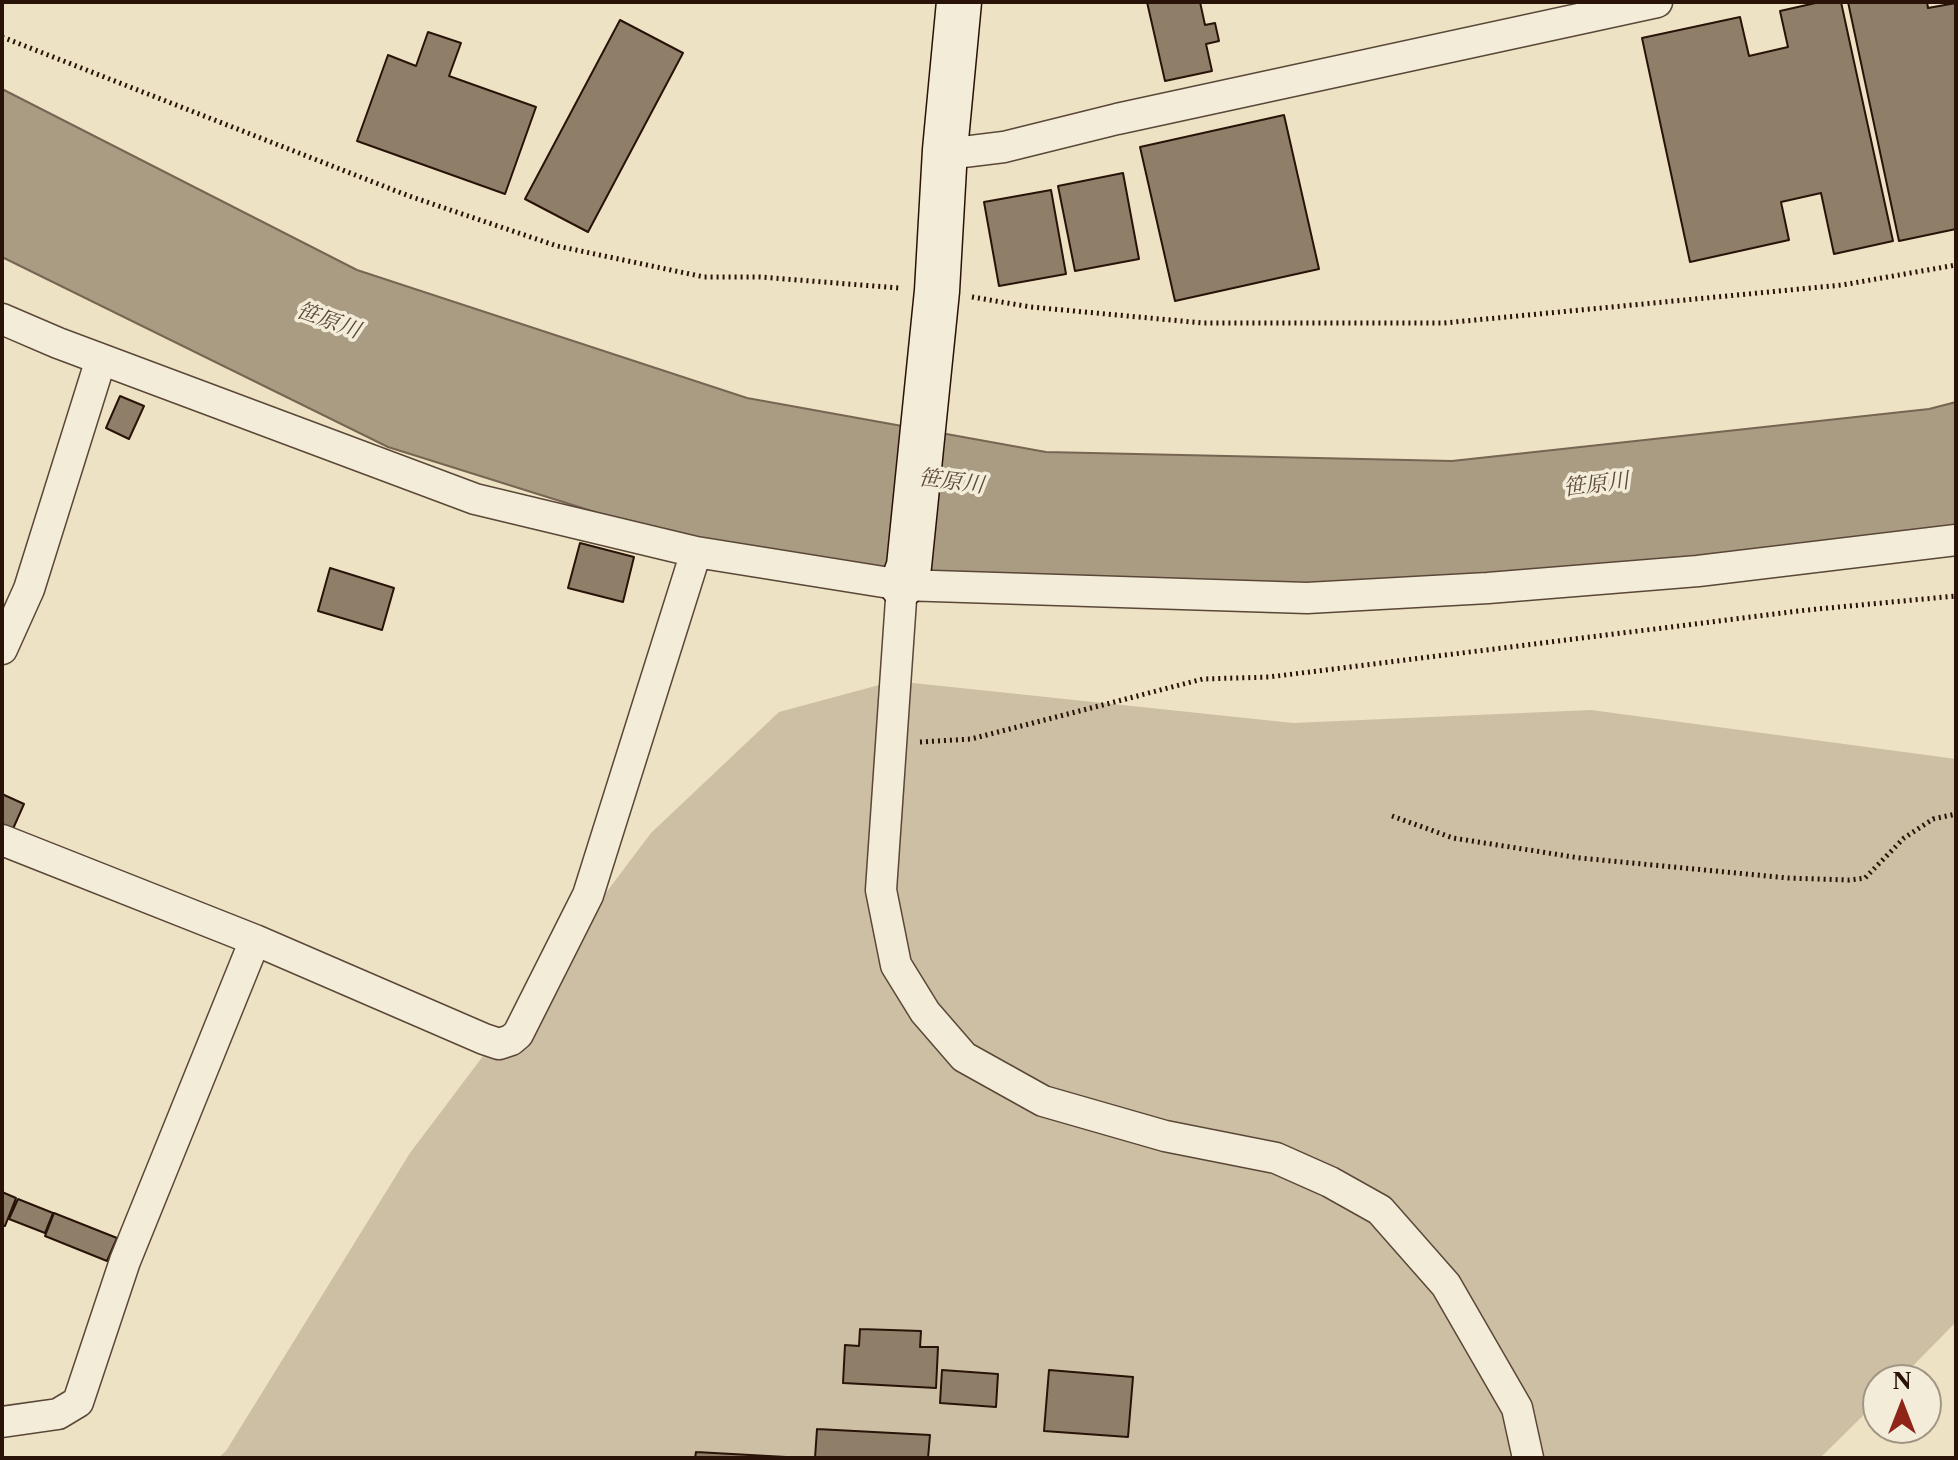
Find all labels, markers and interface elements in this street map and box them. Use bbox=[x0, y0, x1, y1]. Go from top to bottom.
water label: 笹原川 bbox=[292, 297, 364, 345]
water label: 笹原川 bbox=[917, 465, 985, 499]
water label: 笹原川 bbox=[1562, 468, 1630, 502]
north arrow bbox=[1862, 1364, 1942, 1444]
text: N bbox=[1892, 1368, 1912, 1395]

